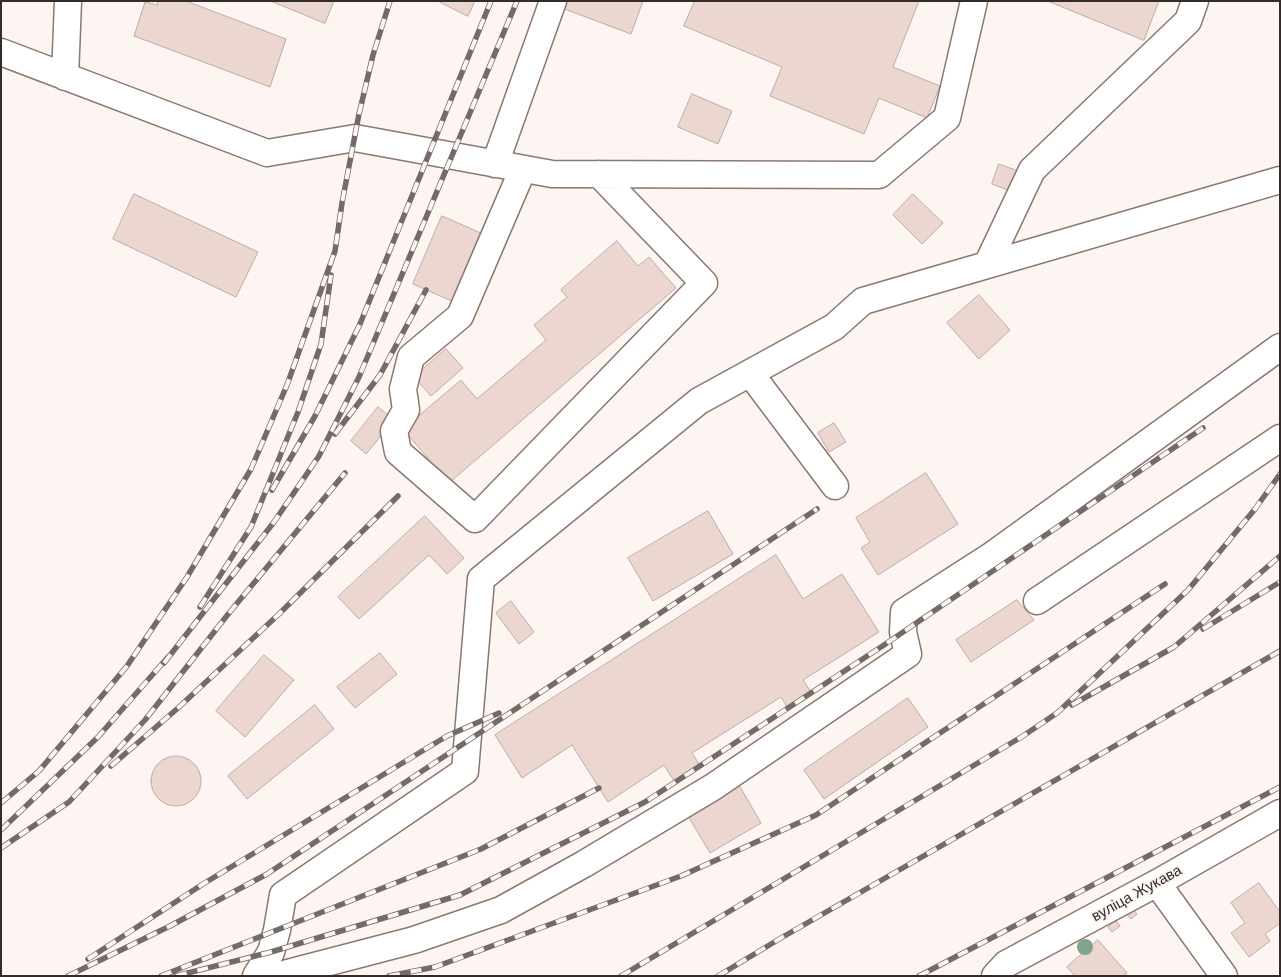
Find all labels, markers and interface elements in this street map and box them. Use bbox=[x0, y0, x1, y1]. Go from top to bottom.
street label: вуліца Жукава bbox=[1089, 862, 1185, 926]

